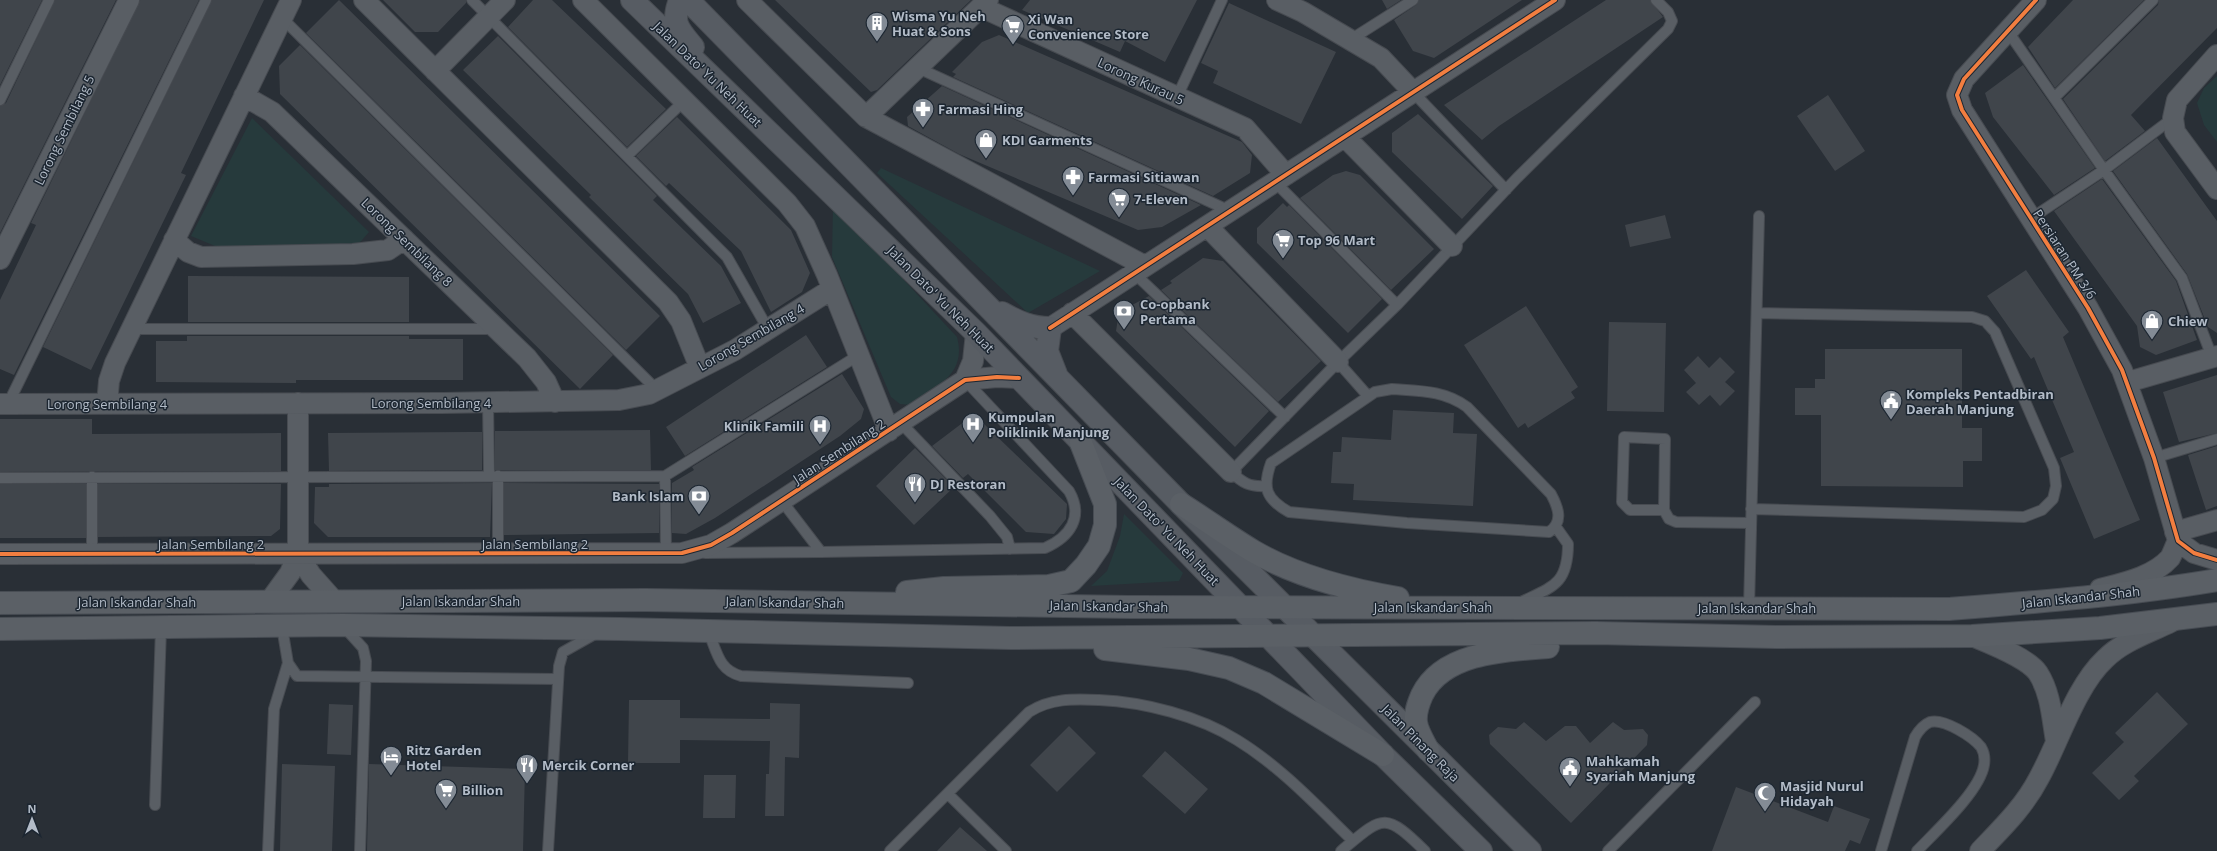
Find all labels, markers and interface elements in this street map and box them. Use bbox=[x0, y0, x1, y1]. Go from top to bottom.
place label: Wisma Yu Neh Huat & Sons bbox=[892, 7, 986, 40]
building icon: Wisma Yu Neh Huat & Sons bbox=[864, 10, 890, 43]
place label: Xi Wan Convenience Store bbox=[1028, 10, 1149, 43]
supermarket icon: Xi Wan Convenience Store bbox=[1000, 13, 1026, 46]
street label: Jalan Dato' Yu Neh Huat bbox=[648, 16, 766, 131]
street label: Lorong Kurau 5 bbox=[1095, 53, 1187, 109]
street label: Lorong Sembilang 5 bbox=[30, 72, 98, 188]
pharmacy icon: Farmasi Hing bbox=[910, 96, 936, 129]
place label: Farmasi Hing bbox=[938, 100, 1024, 118]
shop icon: KDI Garments bbox=[973, 127, 999, 160]
place label: KDI Garments bbox=[1002, 131, 1092, 149]
pharmacy icon: Farmasi Sitiawan bbox=[1060, 164, 1086, 197]
place label: Farmasi Sitiawan bbox=[1088, 168, 1199, 186]
supermarket icon: 7-Eleven bbox=[1106, 186, 1132, 219]
place label: 7-Eleven bbox=[1134, 190, 1188, 208]
street label: Lorong Sembilang 8 bbox=[358, 194, 456, 290]
street label: Persiaran PM 3/6 bbox=[2029, 206, 2101, 302]
supermarket icon: Top 96 Mart bbox=[1270, 227, 1296, 260]
place label: Top 96 Mart bbox=[1298, 231, 1375, 249]
street label: Jalan Dato' Yu Neh Huat bbox=[882, 240, 999, 357]
place label: Co-opbank Pertama bbox=[1140, 295, 1210, 328]
bank icon: Co-opbank Pertama bbox=[1111, 298, 1137, 331]
street label: Lorong Sembilang 4 bbox=[694, 299, 808, 375]
shop icon: Chiew bbox=[2139, 308, 2165, 341]
place label: Chiew bbox=[2168, 312, 2208, 330]
place label: Kompleks Pentadbiran Daerah Manjung bbox=[1906, 385, 2054, 418]
public building icon: Kompleks Pentadbiran Daerah Manjung bbox=[1878, 388, 1904, 421]
street label: Lorong Sembilang 4 bbox=[371, 394, 492, 412]
street label: Lorong Sembilang 4 bbox=[47, 395, 168, 413]
place label: Kumpulan Poliklinik Manjung bbox=[988, 408, 1110, 441]
hospital icon: Kumpulan Poliklinik Manjung bbox=[960, 411, 986, 444]
hospital icon: Klinik Famili bbox=[807, 413, 833, 446]
street label: Jalan Sembilang 2 bbox=[788, 414, 889, 489]
place label: Klinik Famili bbox=[724, 417, 804, 435]
restaurant icon: DJ Restoran bbox=[902, 471, 928, 504]
street label: Jalan Dato' Yu Neh Huat bbox=[1109, 471, 1224, 589]
place label: DJ Restoran bbox=[930, 475, 1006, 493]
bank icon: Bank Islam bbox=[686, 483, 712, 516]
place label: Bank Islam bbox=[612, 487, 684, 505]
street label: Jalan Sembilang 2 bbox=[156, 535, 264, 553]
street label: Jalan Sembilang 2 bbox=[480, 535, 588, 553]
street label: Jalan Iskandar Shah bbox=[2019, 582, 2141, 612]
street label: Jalan Iskandar Shah bbox=[400, 592, 520, 610]
street label: Jalan Iskandar Shah bbox=[724, 592, 844, 612]
street label: Jalan Iskandar Shah bbox=[76, 593, 196, 611]
street label: Jalan Iskandar Shah bbox=[1048, 596, 1168, 616]
street label: Jalan Iskandar Shah bbox=[1372, 598, 1492, 616]
street label: Jalan Iskandar Shah bbox=[1696, 599, 1816, 617]
street label: Jalan Pinang Raja bbox=[1377, 699, 1464, 786]
place label: Ritz Garden Hotel bbox=[406, 741, 482, 774]
hotel icon: Ritz Garden Hotel bbox=[378, 744, 404, 777]
restaurant icon: Mercik Corner bbox=[514, 752, 540, 785]
place label: Mahkamah Syariah Manjung bbox=[1586, 752, 1696, 785]
public building icon: Mahkamah Syariah Manjung bbox=[1557, 755, 1583, 788]
place label: Mercik Corner bbox=[542, 756, 634, 774]
supermarket icon: Billion bbox=[433, 777, 459, 810]
place label: Masjid Nurul Hidayah bbox=[1780, 777, 1864, 810]
mosque icon: Masjid Nurul Hidayah bbox=[1752, 780, 1778, 813]
place label: Billion bbox=[462, 781, 503, 799]
north arrow bbox=[12, 799, 52, 839]
text: N bbox=[28, 801, 36, 816]

